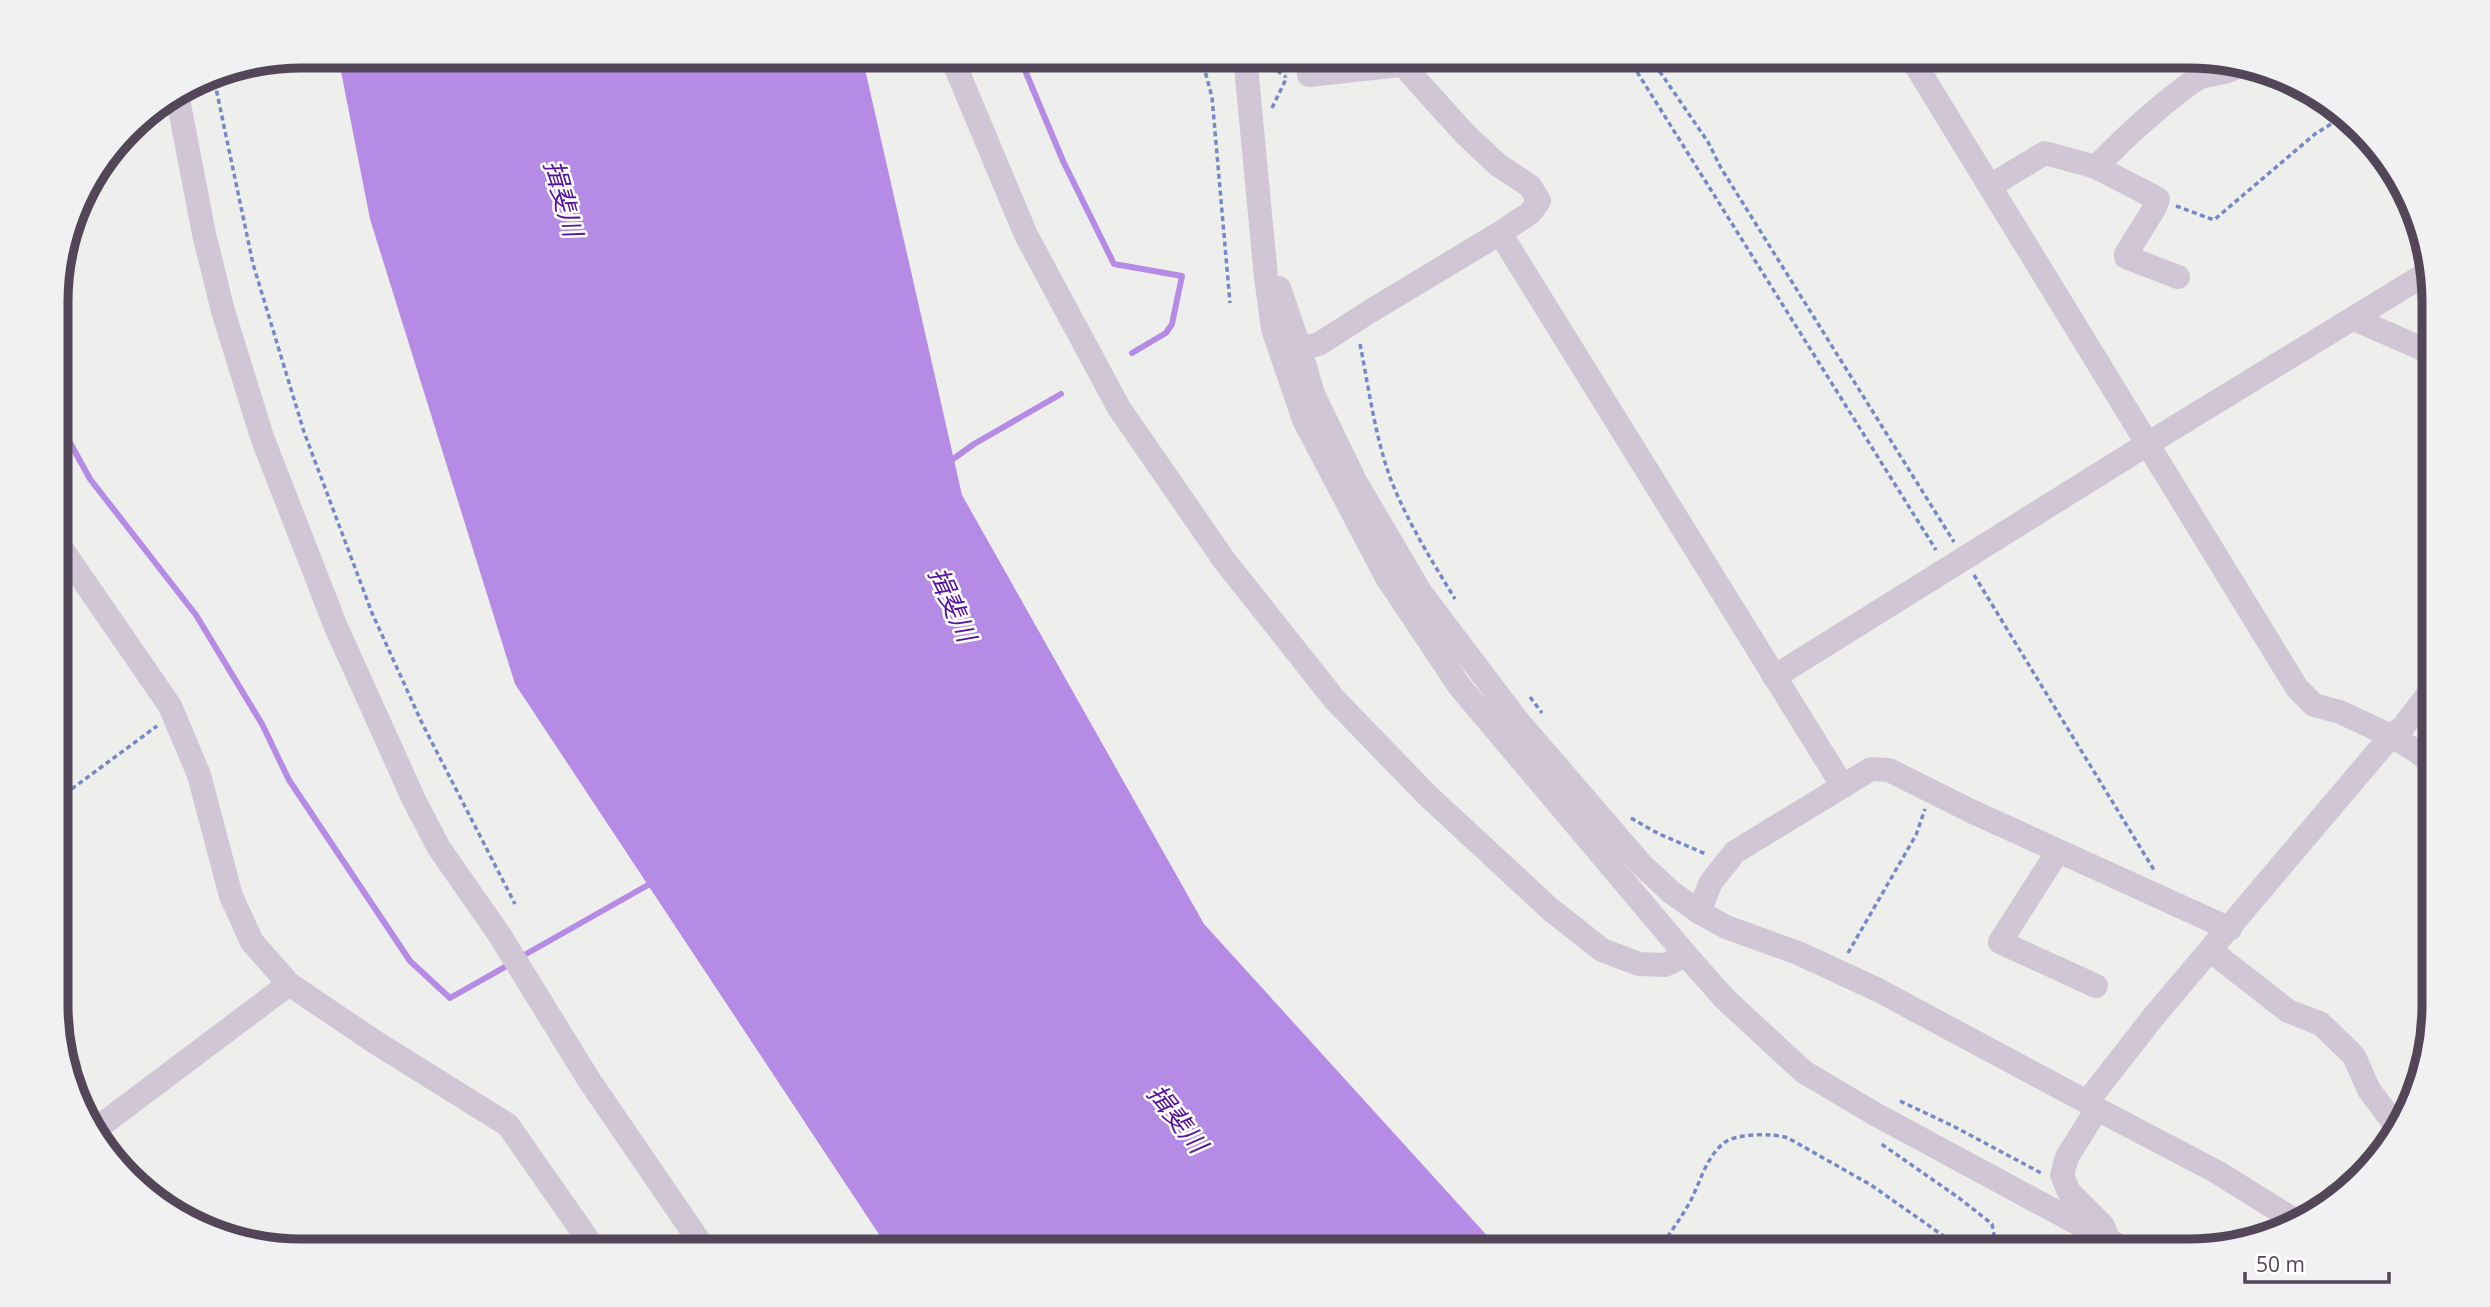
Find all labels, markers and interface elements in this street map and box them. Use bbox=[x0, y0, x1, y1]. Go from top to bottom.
water label: 揖斐川 bbox=[536, 156, 593, 243]
water label: 揖斐川 bbox=[921, 561, 987, 650]
water label: 揖斐川 bbox=[1140, 1076, 1218, 1162]
scale bar bbox=[2245, 1240, 2388, 1284]
text: 50 m bbox=[2256, 1250, 2305, 1278]

